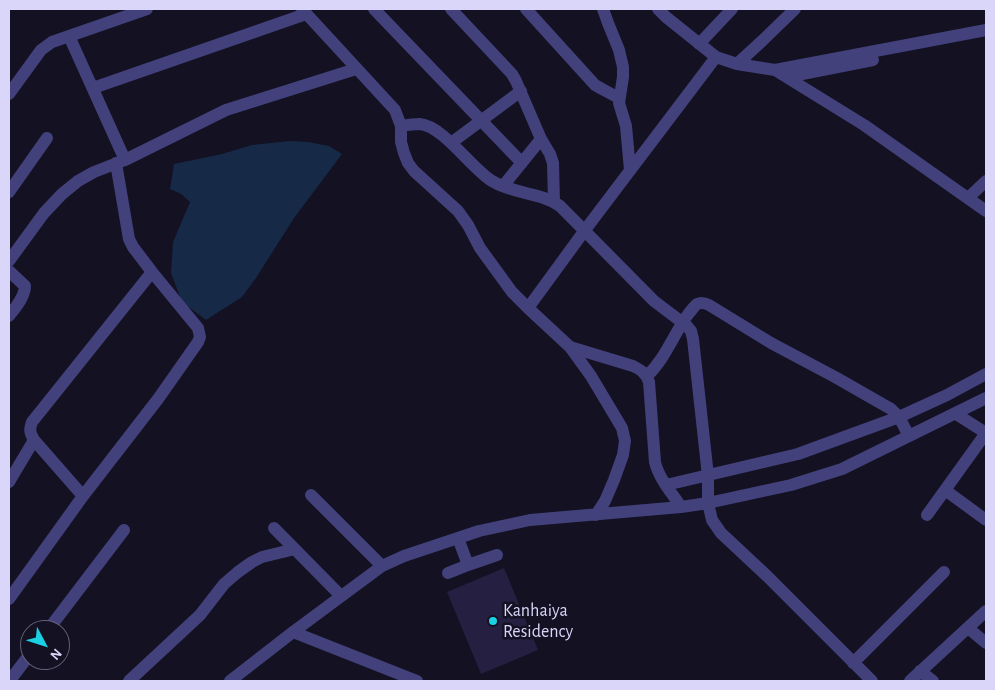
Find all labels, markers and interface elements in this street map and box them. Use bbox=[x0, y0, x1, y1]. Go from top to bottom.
place label: Kanhaiya Residency bbox=[503, 600, 573, 642]
marker: Kanhaiya Residency bbox=[487, 615, 499, 627]
north arrow bbox=[20, 620, 70, 670]
text: N bbox=[47, 646, 64, 662]

